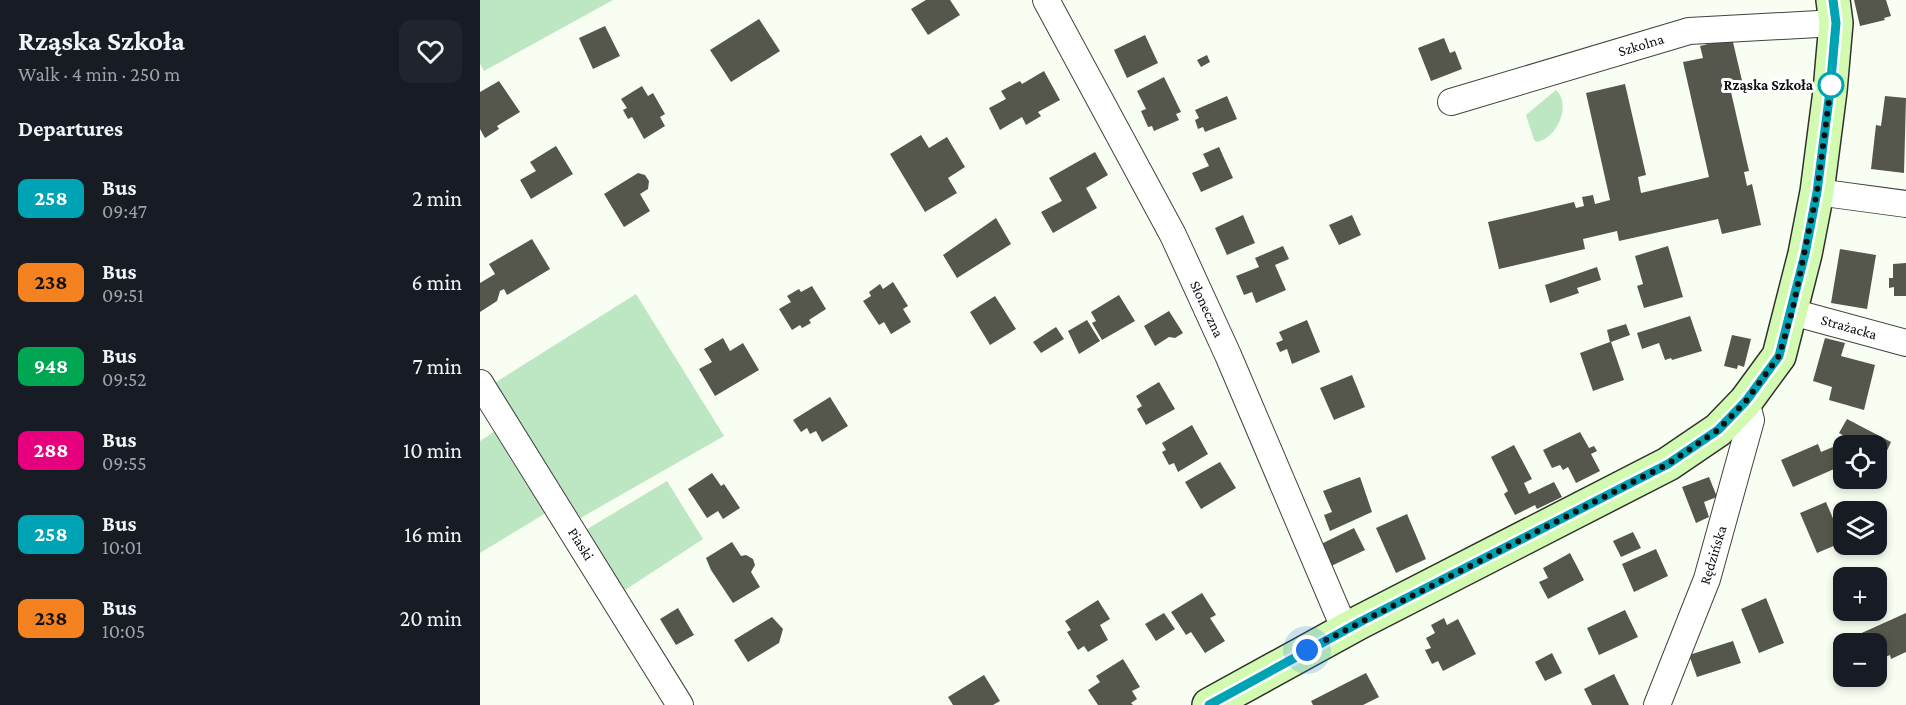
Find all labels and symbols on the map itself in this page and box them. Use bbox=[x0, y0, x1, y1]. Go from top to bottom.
street label: Szkolna bbox=[1616, 30, 1666, 59]
marker: Rząska Szkoła bbox=[1818, 72, 1844, 98]
place label: Rząska Szkoła bbox=[1724, 77, 1814, 93]
street label: Słoneczna bbox=[1187, 278, 1227, 340]
street label: Strażacka bbox=[1819, 311, 1879, 343]
street label: Rędzińska bbox=[1696, 524, 1731, 587]
street label: Piaski bbox=[565, 525, 597, 563]
your location bbox=[1292, 635, 1322, 665]

